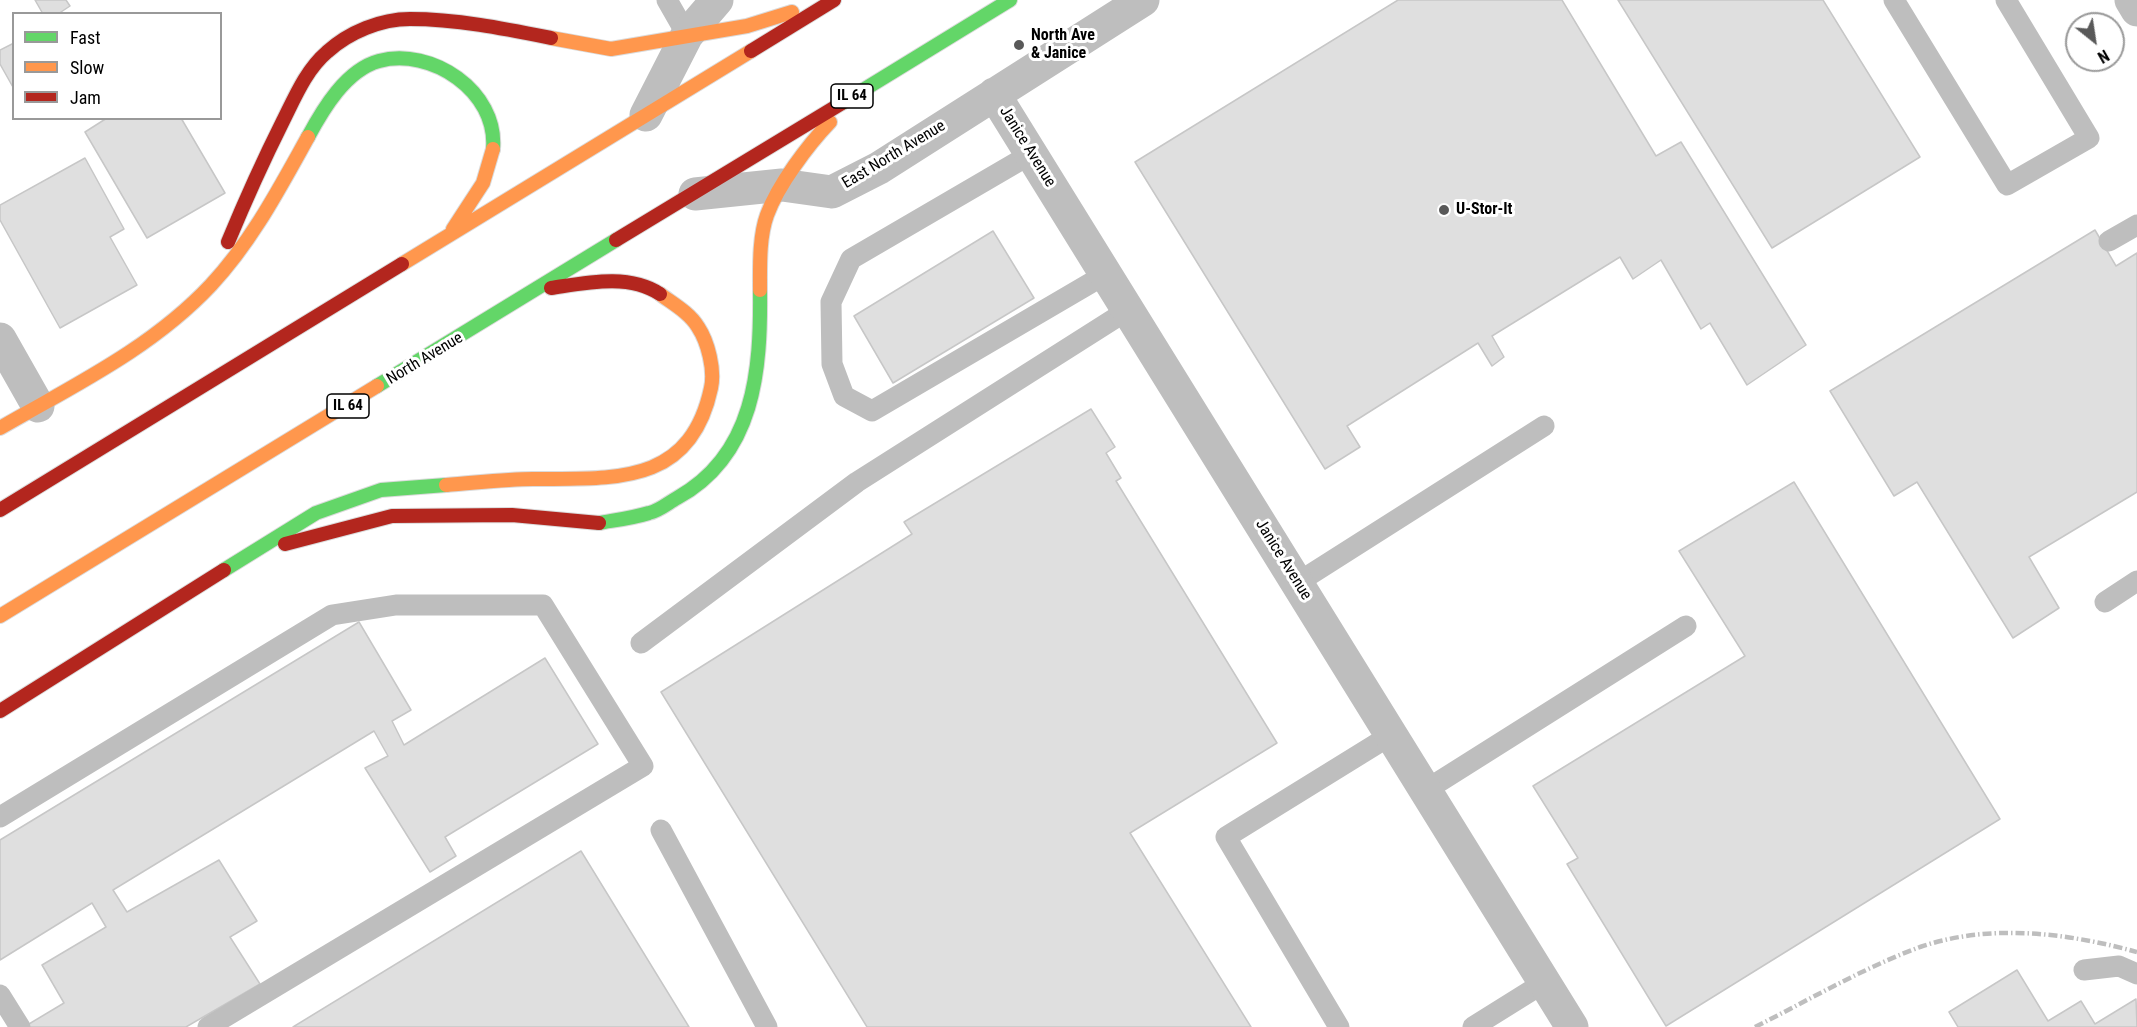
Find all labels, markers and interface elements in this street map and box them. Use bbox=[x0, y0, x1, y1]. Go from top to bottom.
legend bbox=[12, 12, 222, 120]
north arrow bbox=[2065, 12, 2125, 72]
place label: North Ave & Janice bbox=[1031, 26, 1095, 64]
text: Fast bbox=[70, 27, 101, 48]
marker: North Ave & Janice bbox=[1012, 38, 1026, 52]
text: N bbox=[2094, 46, 2112, 67]
text: Slow bbox=[70, 57, 104, 78]
road number: IL 64 bbox=[831, 84, 873, 108]
text: Jam bbox=[70, 87, 101, 108]
street label: Janice Avenue bbox=[995, 103, 1059, 191]
street label: East North Avenue bbox=[839, 117, 949, 193]
place label: U-Stor-It bbox=[1456, 200, 1512, 220]
marker: U-Stor-It bbox=[1437, 203, 1451, 217]
street label: North Avenue bbox=[383, 329, 467, 389]
road number: IL 64 bbox=[327, 394, 369, 418]
street label: Janice Avenue bbox=[1251, 516, 1315, 604]

